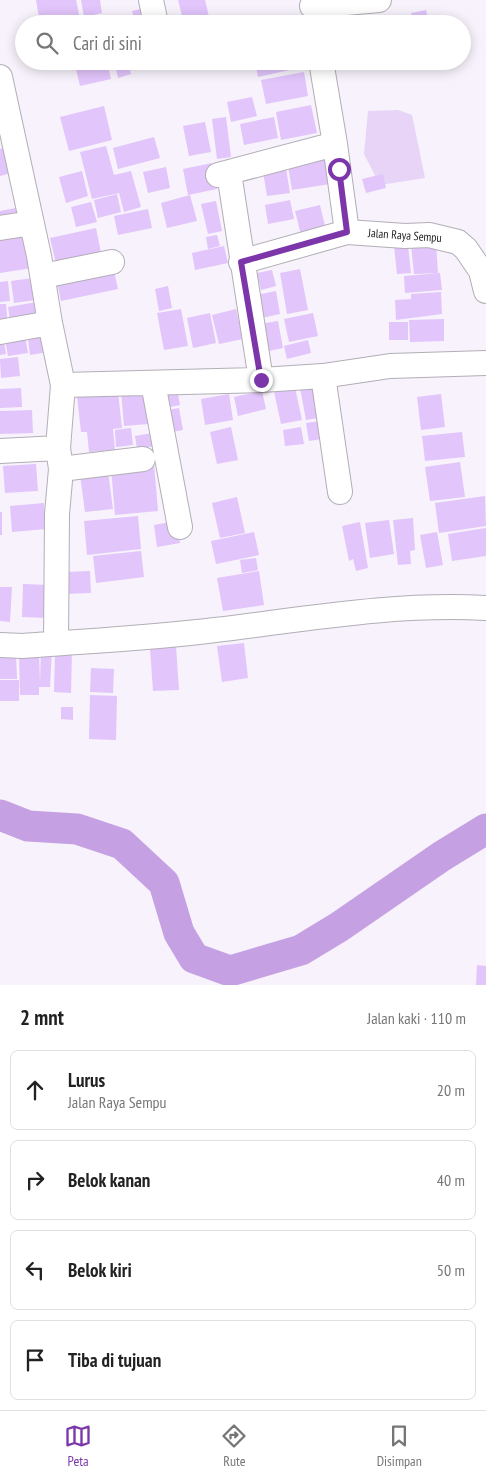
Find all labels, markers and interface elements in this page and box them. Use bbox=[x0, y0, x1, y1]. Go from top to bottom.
search box bbox=[15, 15, 471, 70]
icon: search bbox=[33, 29, 61, 57]
text: Cari di sini bbox=[73, 31, 142, 55]
route start bbox=[328, 158, 351, 181]
street label: Jalan Raya Sempu bbox=[367, 225, 442, 245]
route end bbox=[250, 369, 273, 392]
text: 2 mnt bbox=[20, 1004, 64, 1031]
text: Jalan kaki · 110 m bbox=[367, 1008, 466, 1028]
text: Lurus bbox=[68, 1068, 105, 1092]
icon: ahead bbox=[21, 1076, 49, 1104]
text: 20 m bbox=[437, 1080, 465, 1100]
text: Jalan Raya Sempu bbox=[68, 1092, 166, 1112]
icon: right bbox=[21, 1166, 49, 1194]
text: Belok kanan bbox=[68, 1168, 150, 1192]
text: 40 m bbox=[437, 1170, 465, 1190]
icon: left bbox=[21, 1256, 49, 1284]
text: Belok kiri bbox=[68, 1258, 132, 1282]
text: 50 m bbox=[437, 1260, 465, 1280]
icon: arrive bbox=[21, 1346, 49, 1374]
text: Tiba di tujuan bbox=[68, 1348, 161, 1372]
tab: Peta bbox=[64, 1422, 92, 1470]
tab: Rute bbox=[220, 1422, 248, 1470]
tab: Disimpan bbox=[377, 1422, 422, 1470]

